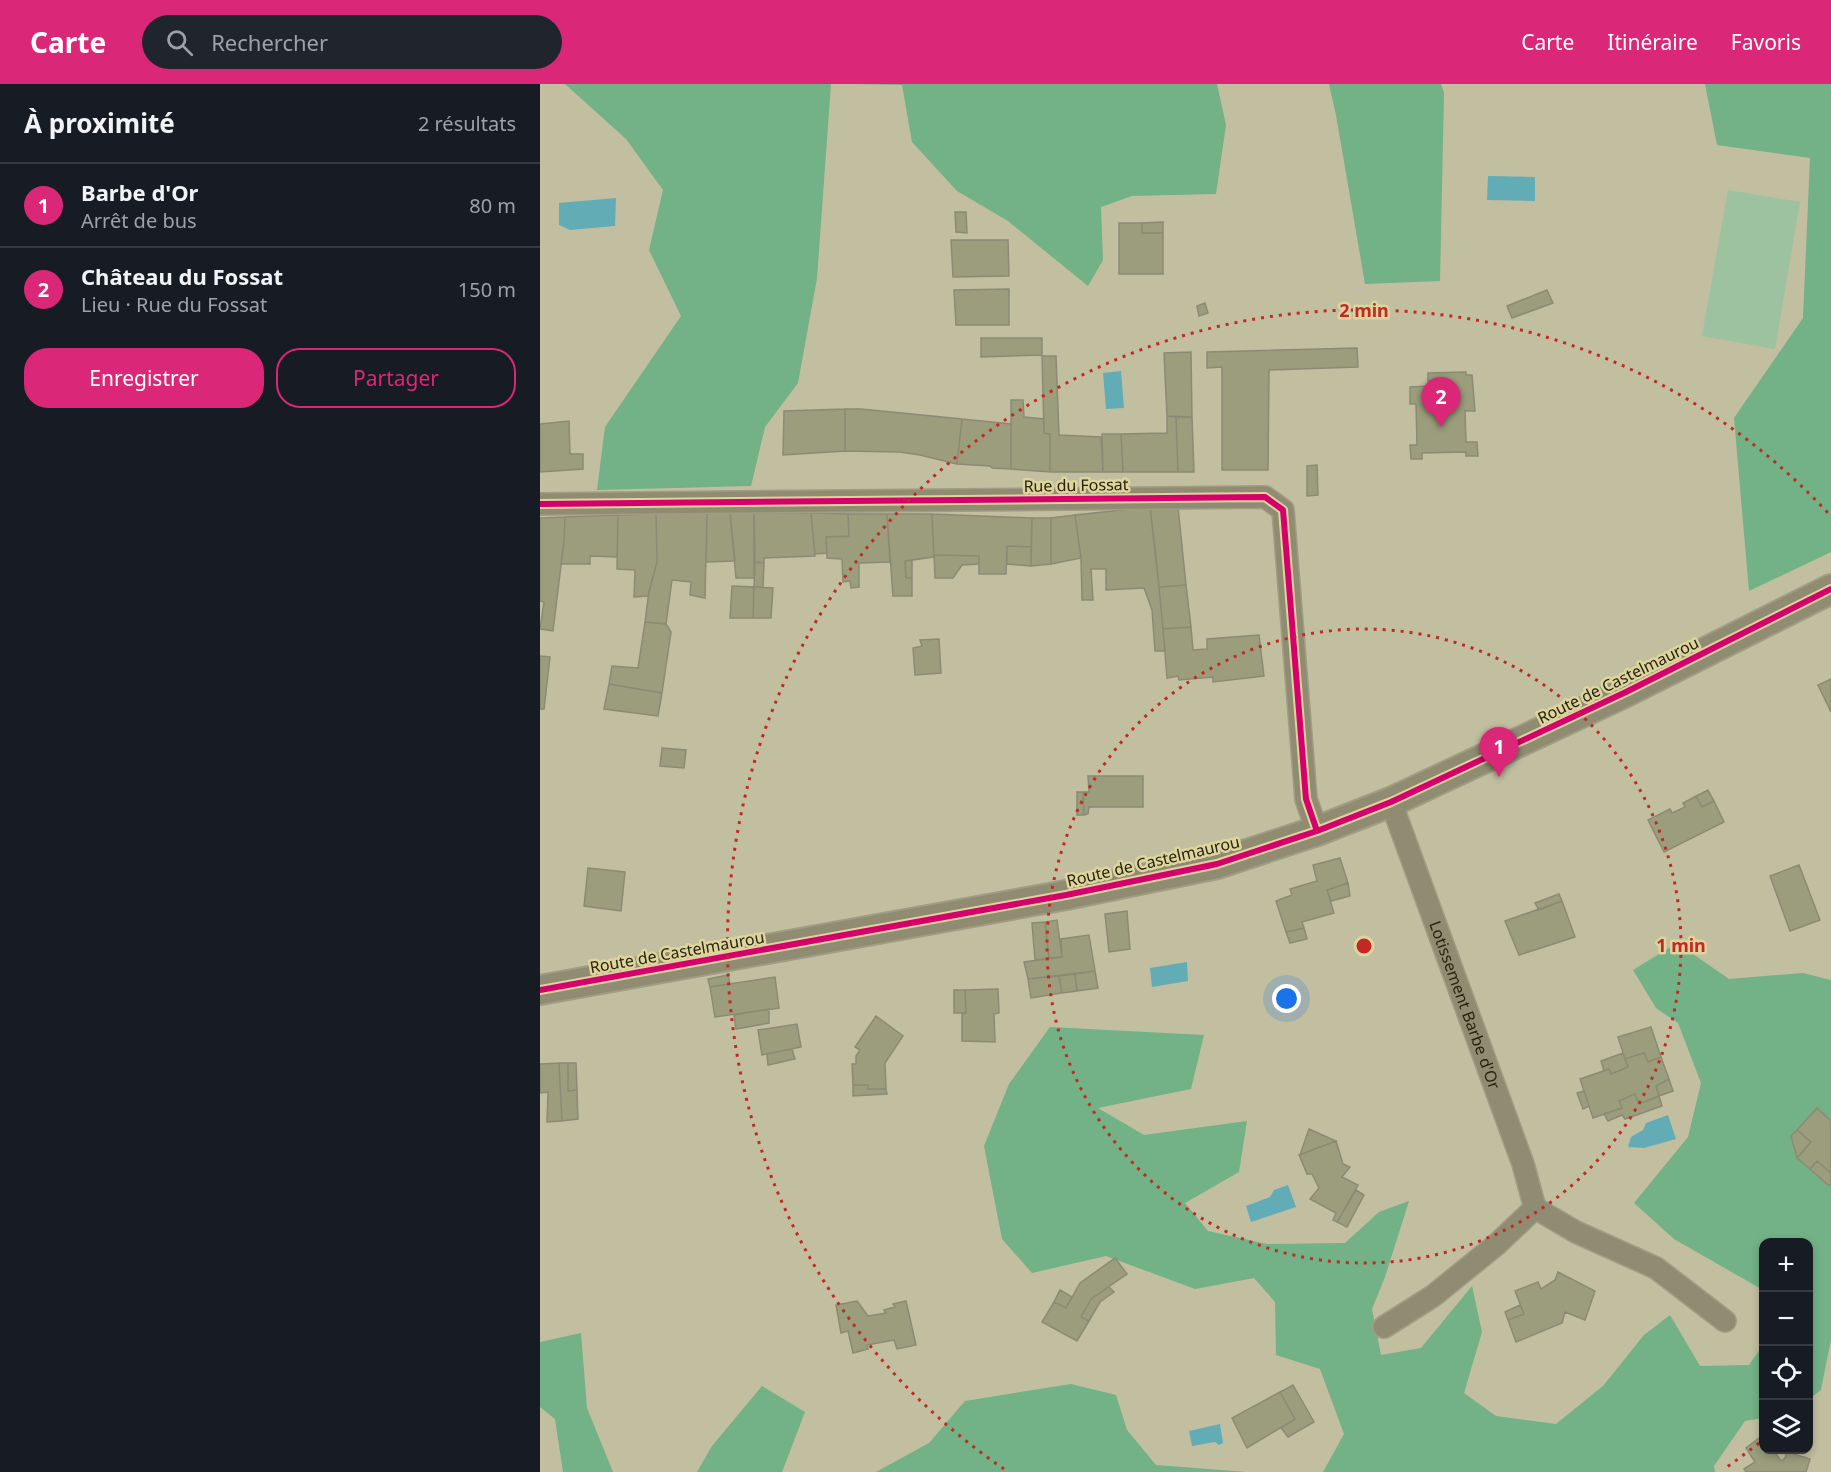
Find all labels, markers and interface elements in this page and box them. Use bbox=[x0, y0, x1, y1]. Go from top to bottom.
search box bbox=[142, 15, 562, 69]
text: Carte bbox=[30, 23, 106, 61]
icon: search bbox=[163, 26, 196, 59]
text: Rechercher bbox=[211, 27, 328, 57]
text: Carte bbox=[1521, 28, 1574, 56]
text: Itinéraire bbox=[1607, 28, 1698, 56]
text: Favoris bbox=[1731, 28, 1801, 56]
text: À proximité bbox=[24, 105, 175, 141]
text: 2 résultats bbox=[418, 110, 516, 137]
text: Barbe d'Or bbox=[81, 177, 198, 207]
text: 1 bbox=[38, 192, 49, 219]
text: 80 m bbox=[469, 192, 516, 219]
text: Arrêt de bus bbox=[81, 207, 197, 234]
text: Château du Fossat bbox=[81, 261, 283, 291]
text: 2 bbox=[38, 276, 49, 303]
text: 150 m bbox=[458, 276, 516, 303]
text: Lieu · Rue du Fossat bbox=[81, 291, 267, 318]
text: 2 min bbox=[1339, 298, 1389, 322]
button: Enregistrer bbox=[24, 348, 264, 408]
button: Partager bbox=[276, 348, 516, 408]
pin: 2 bbox=[1422, 378, 1460, 427]
street label: Rue du Fossat bbox=[1023, 473, 1129, 497]
street label: Route de Castelmaurou bbox=[1534, 631, 1702, 729]
pin: 1 bbox=[1480, 728, 1518, 777]
street label: Route de Castelmaurou bbox=[1064, 830, 1242, 892]
street label: Lotissement Barbe d'Or bbox=[1424, 918, 1506, 1093]
street label: Route de Castelmaurou bbox=[588, 926, 766, 978]
text: 1 min bbox=[1656, 933, 1706, 957]
centre of rings bbox=[1354, 936, 1374, 956]
your location bbox=[1272, 984, 1301, 1013]
map controls bbox=[1759, 1238, 1813, 1454]
button: + bbox=[1759, 1238, 1813, 1292]
button: − bbox=[1759, 1292, 1813, 1346]
button: locate bbox=[1759, 1346, 1813, 1400]
button: layers bbox=[1759, 1400, 1813, 1454]

